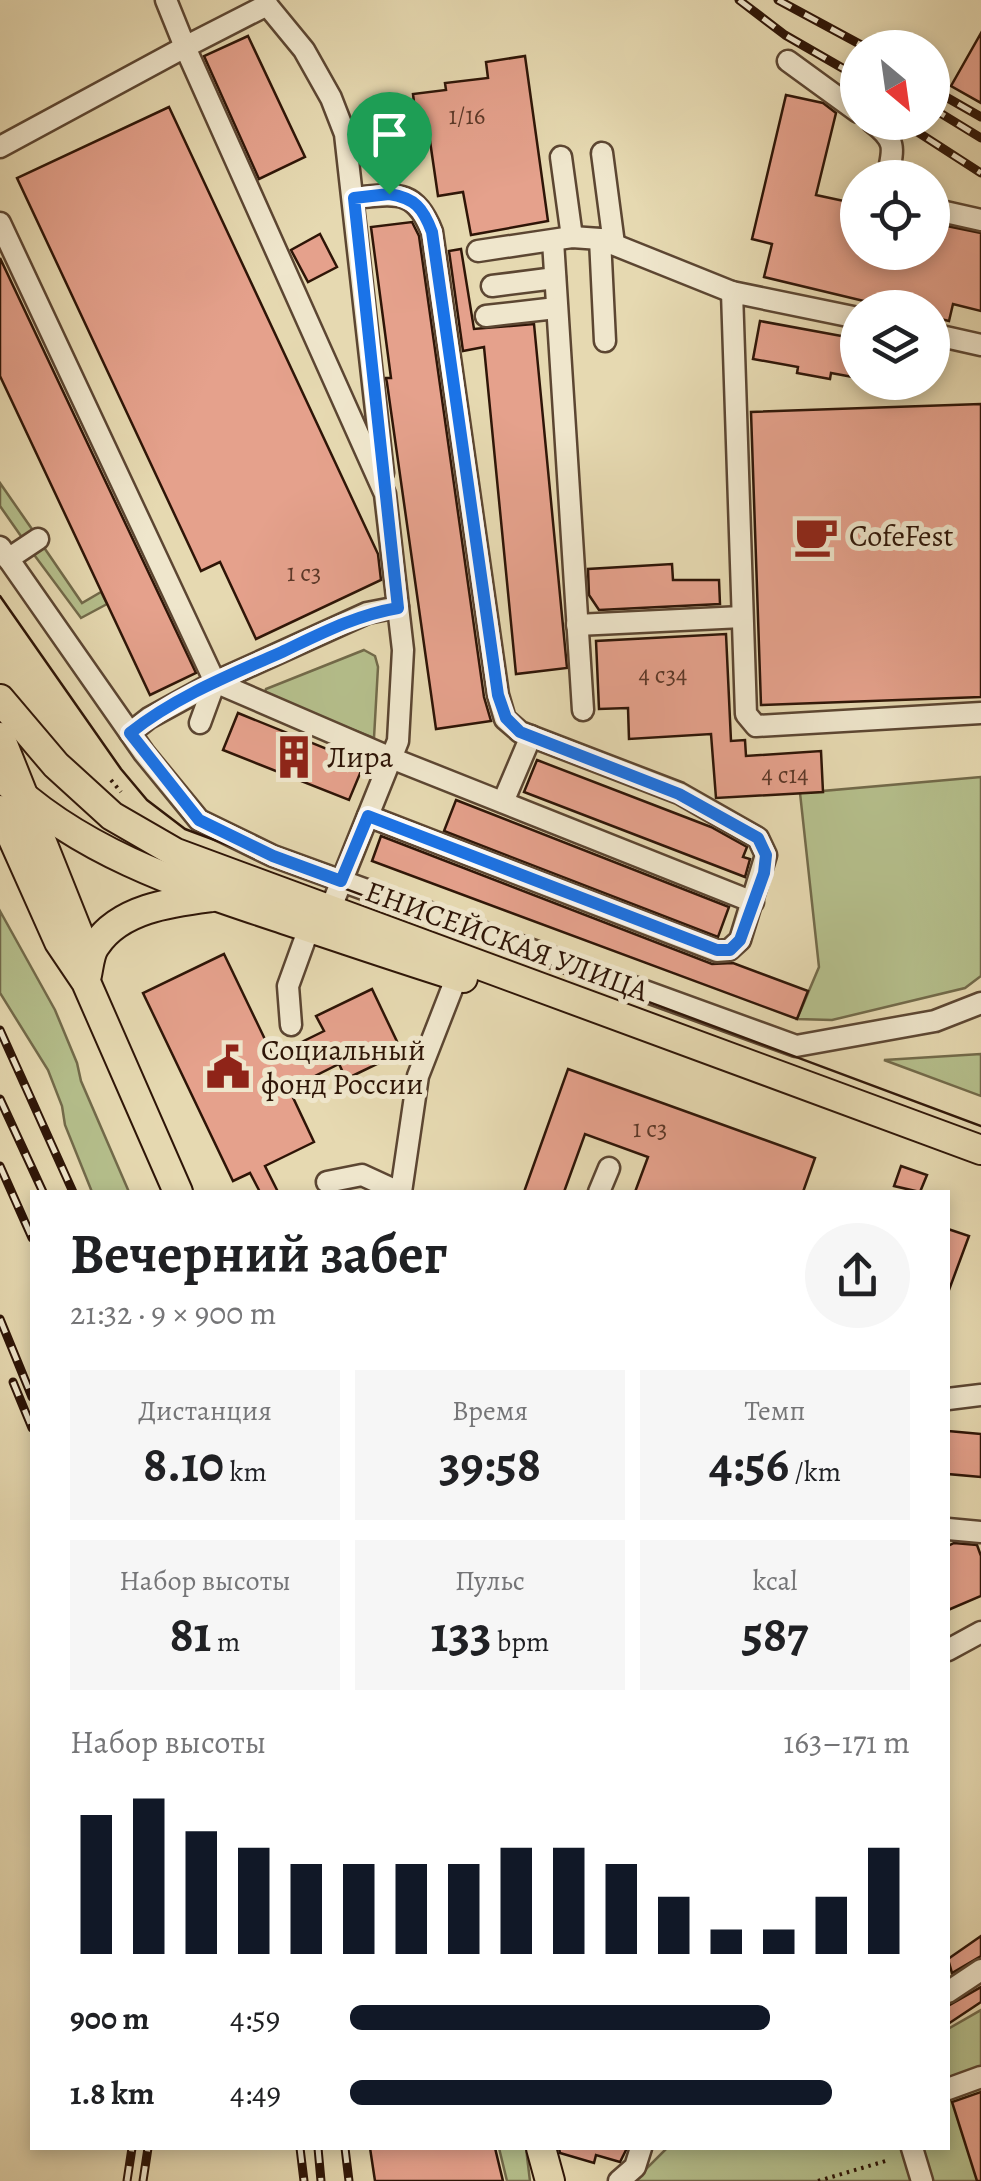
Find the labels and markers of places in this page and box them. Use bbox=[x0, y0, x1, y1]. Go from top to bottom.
pin bbox=[347, 92, 432, 195]
cafe icon: CofeFest bbox=[792, 512, 840, 560]
place label: CofeFest bbox=[849, 516, 954, 556]
building icon: Лира bbox=[270, 733, 318, 781]
place label: Лира bbox=[327, 737, 394, 777]
place label: Социальный фонд России bbox=[261, 1030, 426, 1104]
public building icon: Социальный фонд России bbox=[204, 1043, 252, 1091]

